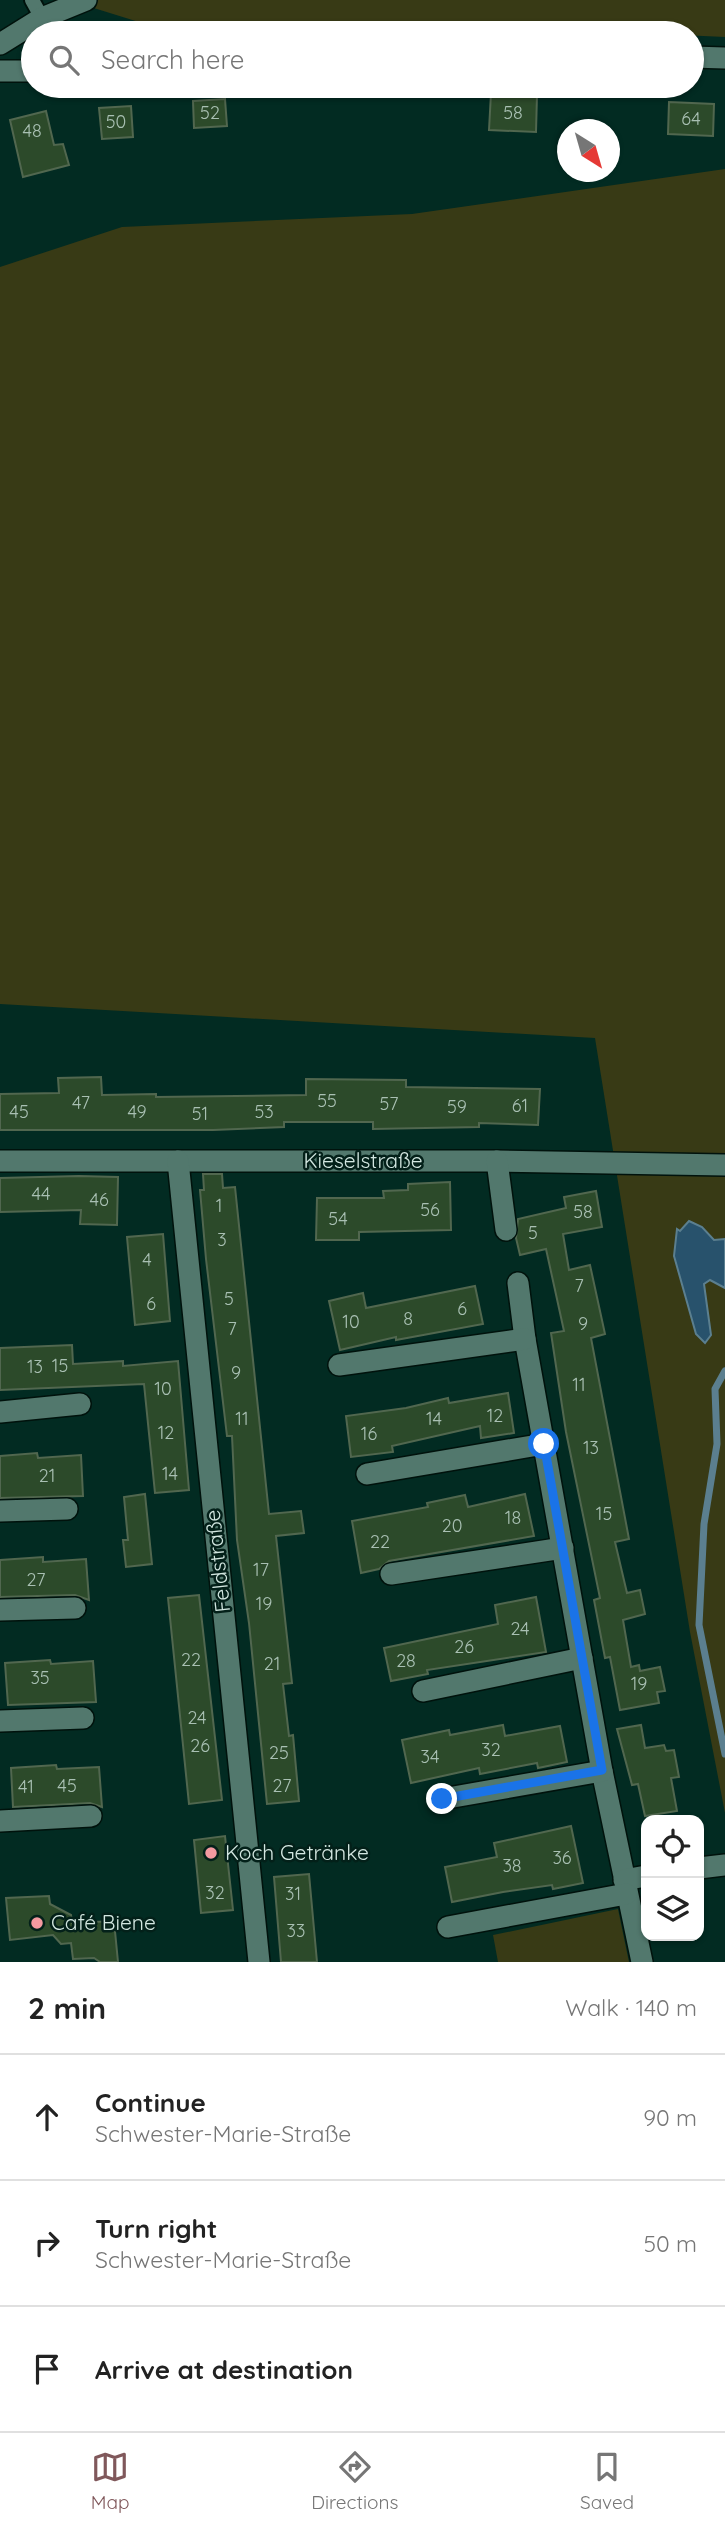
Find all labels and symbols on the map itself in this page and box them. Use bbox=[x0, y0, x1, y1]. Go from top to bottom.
house number: 52 bbox=[200, 101, 220, 124]
house number: 58 bbox=[503, 101, 523, 124]
house number: 64 bbox=[681, 107, 701, 130]
house number: 50 bbox=[106, 110, 126, 133]
house number: 48 bbox=[22, 119, 42, 142]
north arrow bbox=[557, 119, 620, 182]
house number: 55 bbox=[317, 1089, 337, 1112]
house number: 47 bbox=[72, 1091, 90, 1114]
house number: 57 bbox=[379, 1092, 399, 1115]
house number: 61 bbox=[512, 1094, 528, 1117]
house number: 59 bbox=[447, 1095, 467, 1118]
house number: 45 bbox=[9, 1100, 29, 1123]
house number: 49 bbox=[127, 1100, 147, 1123]
house number: 53 bbox=[254, 1100, 274, 1123]
house number: 51 bbox=[192, 1102, 208, 1125]
street label: Kieselstraße bbox=[303, 1147, 423, 1173]
house number: 44 bbox=[32, 1182, 50, 1205]
house number: 46 bbox=[89, 1188, 109, 1211]
house number: 1 bbox=[216, 1194, 222, 1217]
house number: 56 bbox=[420, 1198, 440, 1221]
house number: 58 bbox=[573, 1200, 593, 1223]
house number: 54 bbox=[328, 1207, 348, 1230]
house number: 5 bbox=[528, 1221, 538, 1244]
house number: 3 bbox=[217, 1228, 227, 1251]
house number: 4 bbox=[142, 1248, 152, 1271]
house number: 7 bbox=[574, 1274, 584, 1297]
house number: 5 bbox=[224, 1287, 234, 1310]
house number: 6 bbox=[146, 1292, 156, 1315]
house number: 6 bbox=[457, 1297, 467, 1320]
house number: 8 bbox=[403, 1307, 413, 1330]
house number: 10 bbox=[342, 1310, 360, 1333]
house number: 9 bbox=[578, 1312, 588, 1335]
house number: 7 bbox=[227, 1317, 237, 1340]
house number: 15 bbox=[52, 1354, 68, 1377]
house number: 13 bbox=[27, 1355, 43, 1378]
house number: 9 bbox=[231, 1361, 241, 1384]
house number: 11 bbox=[572, 1373, 586, 1396]
house number: 10 bbox=[154, 1377, 172, 1400]
house number: 12 bbox=[487, 1404, 503, 1427]
house number: 11 bbox=[235, 1407, 249, 1430]
house number: 14 bbox=[426, 1407, 442, 1430]
house number: 12 bbox=[158, 1421, 174, 1444]
house number: 16 bbox=[361, 1422, 377, 1445]
route start bbox=[528, 1428, 559, 1459]
house number: 13 bbox=[583, 1436, 599, 1459]
house number: 14 bbox=[162, 1462, 178, 1485]
house number: 21 bbox=[39, 1464, 55, 1487]
house number: 15 bbox=[596, 1502, 612, 1525]
house number: 18 bbox=[505, 1506, 521, 1529]
street label: Feldstraße bbox=[199, 1509, 235, 1614]
house number: 20 bbox=[442, 1514, 462, 1537]
house number: 22 bbox=[370, 1530, 390, 1553]
house number: 17 bbox=[253, 1558, 269, 1581]
house number: 27 bbox=[27, 1568, 45, 1591]
house number: 19 bbox=[256, 1592, 272, 1615]
house number: 24 bbox=[510, 1617, 530, 1640]
house number: 26 bbox=[454, 1635, 474, 1658]
house number: 22 bbox=[181, 1648, 201, 1671]
house number: 28 bbox=[396, 1649, 416, 1672]
house number: 21 bbox=[264, 1652, 280, 1675]
house number: 35 bbox=[30, 1666, 50, 1689]
house number: 19 bbox=[631, 1672, 647, 1695]
house number: 24 bbox=[187, 1706, 207, 1729]
house number: 26 bbox=[190, 1734, 210, 1757]
house number: 32 bbox=[481, 1738, 501, 1761]
house number: 25 bbox=[269, 1741, 289, 1764]
house number: 34 bbox=[421, 1745, 439, 1768]
house number: 45 bbox=[57, 1774, 77, 1797]
house number: 27 bbox=[273, 1774, 291, 1797]
house number: 41 bbox=[18, 1775, 34, 1798]
route end bbox=[426, 1783, 457, 1814]
place label: Koch Getränke bbox=[225, 1839, 369, 1865]
marker: Koch Getränke bbox=[203, 1845, 219, 1861]
house number: 36 bbox=[552, 1846, 572, 1869]
house number: 38 bbox=[502, 1854, 522, 1877]
house number: 32 bbox=[205, 1881, 225, 1904]
house number: 31 bbox=[285, 1882, 301, 1905]
place label: Café Biene bbox=[51, 1909, 156, 1935]
marker: Café Biene bbox=[29, 1915, 45, 1931]
house number: 33 bbox=[287, 1919, 305, 1942]

